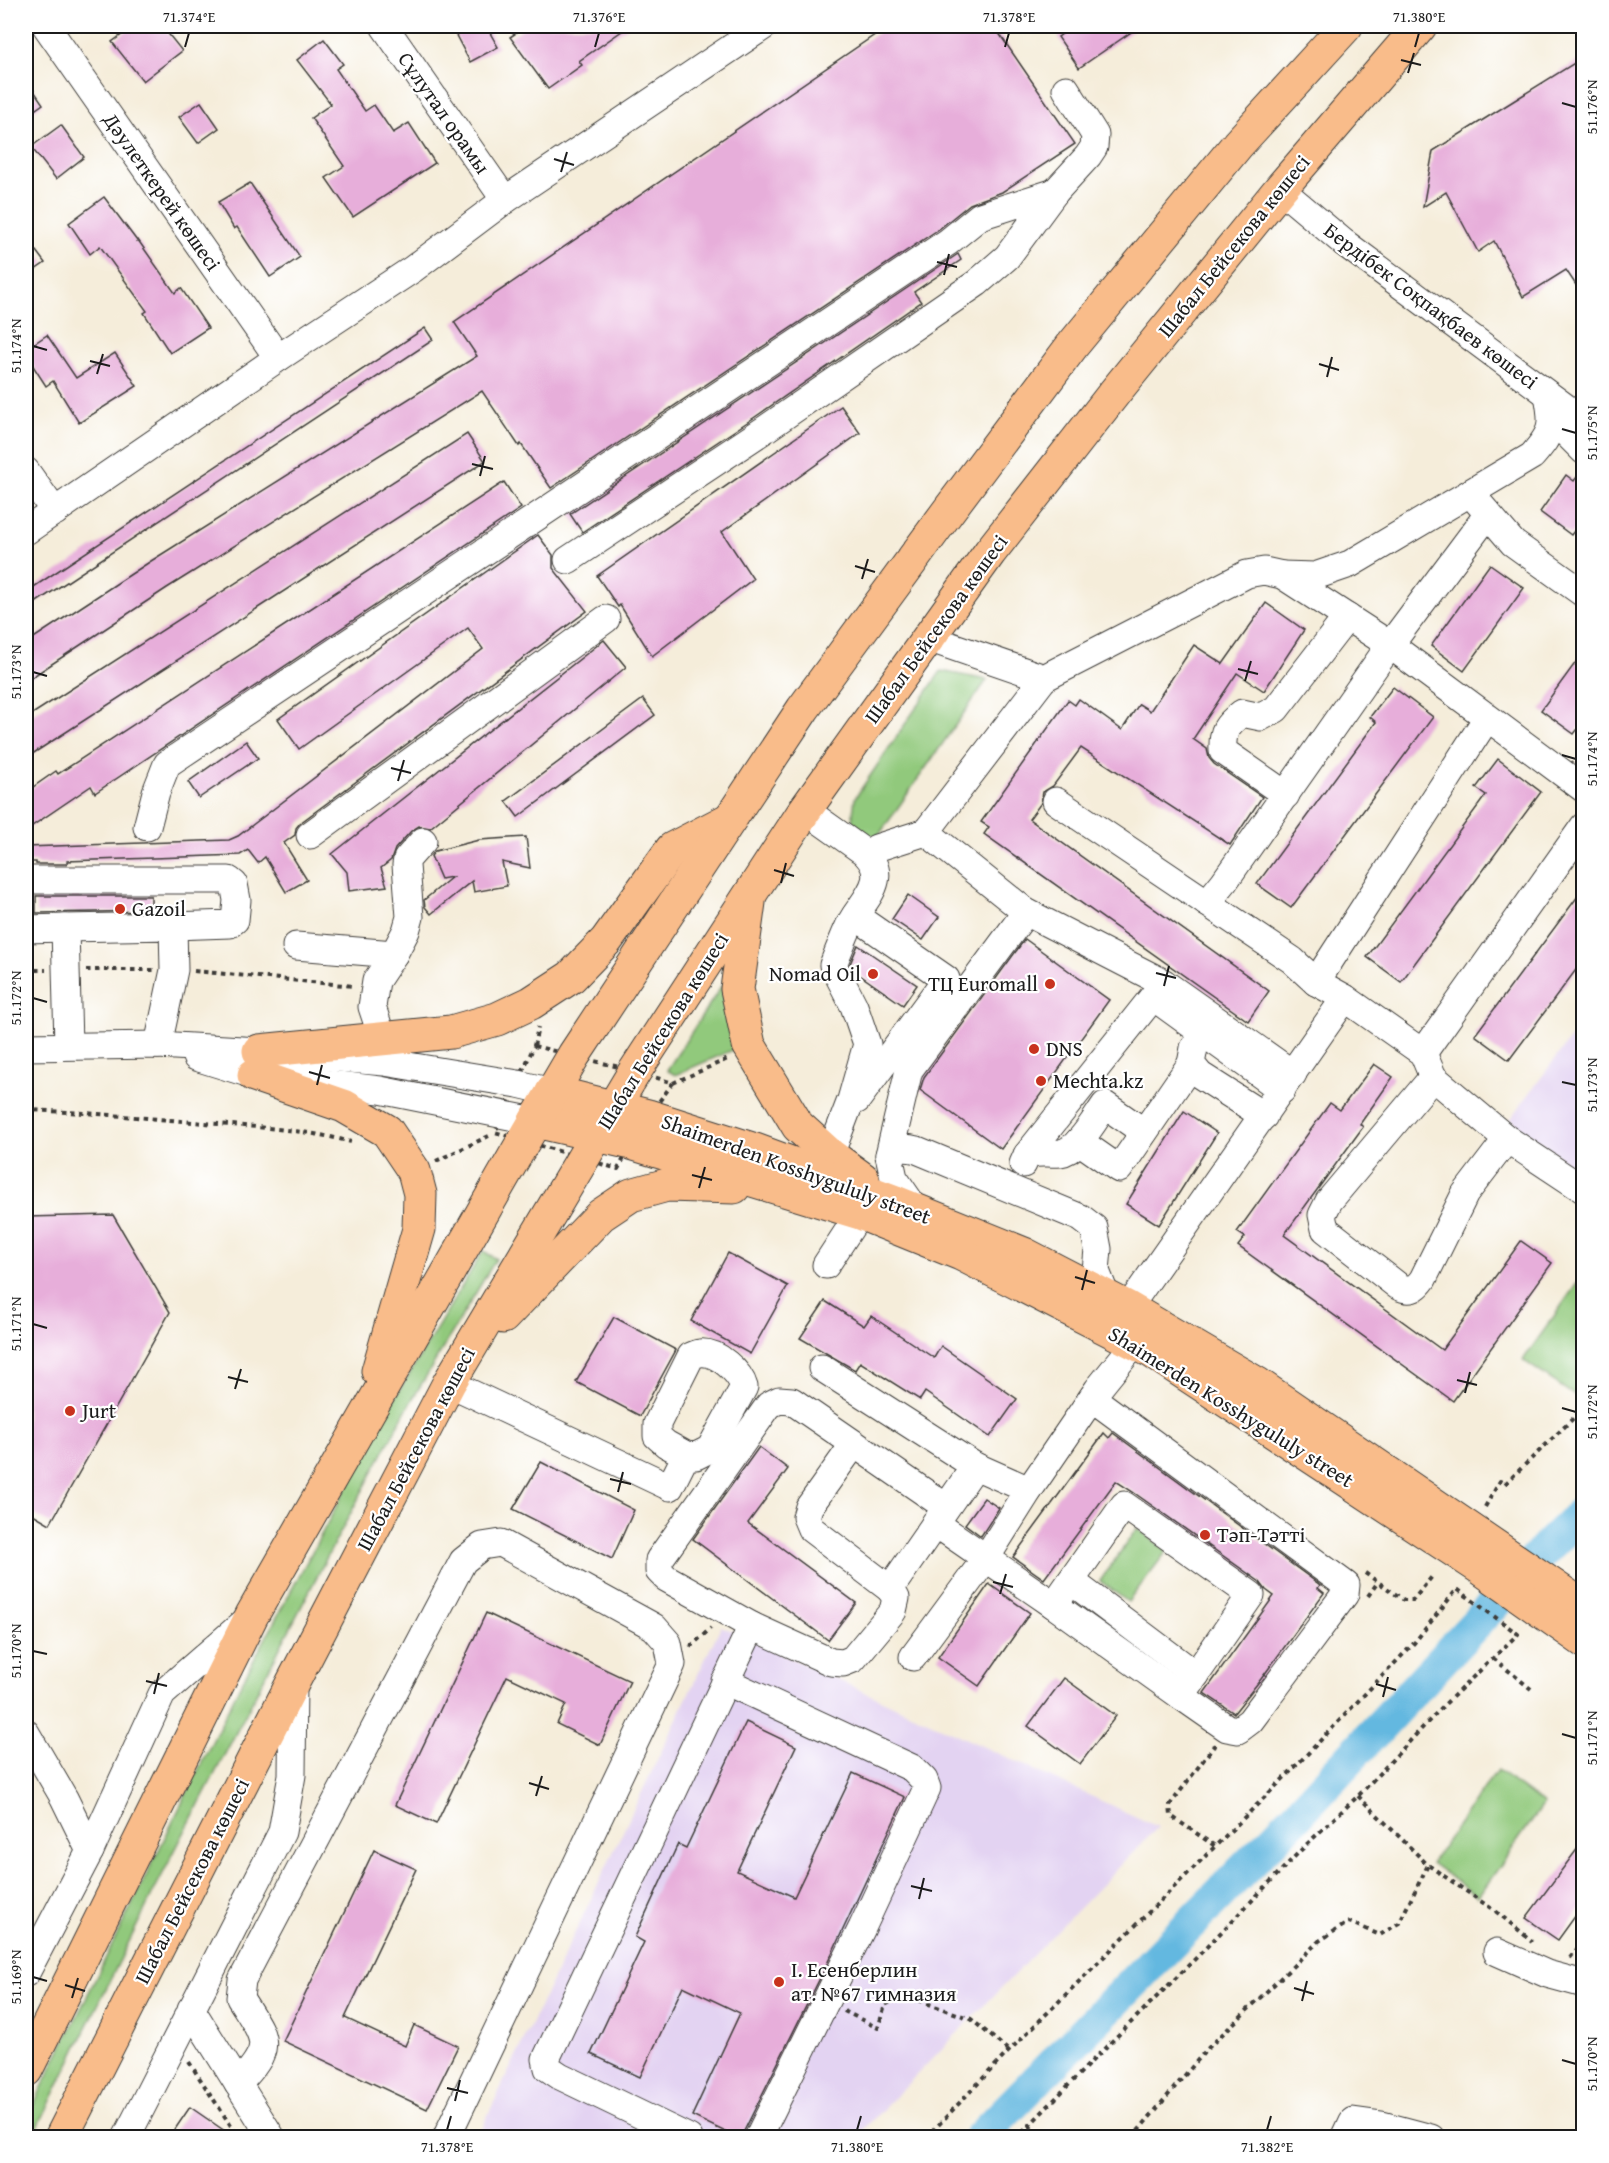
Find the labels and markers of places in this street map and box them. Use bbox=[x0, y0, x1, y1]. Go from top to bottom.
place label: Gazoil bbox=[132, 893, 186, 924]
marker: Gazoil bbox=[113, 902, 127, 916]
place label: Nomad Oil bbox=[769, 958, 861, 989]
marker: Nomad Oil bbox=[866, 967, 880, 981]
place label: ТЦ Euromall bbox=[928, 968, 1038, 999]
marker: ТЦ Euromall bbox=[1043, 977, 1057, 991]
place label: DNS bbox=[1046, 1033, 1083, 1064]
marker: DNS bbox=[1027, 1042, 1041, 1056]
place label: Mechta.kz bbox=[1053, 1065, 1143, 1096]
marker: Mechta.kz bbox=[1034, 1074, 1048, 1088]
place label: Jurt bbox=[79, 1395, 117, 1426]
marker: Jurt bbox=[63, 1404, 77, 1418]
place label: Тәп-Тәтті bbox=[1217, 1519, 1305, 1550]
marker: Тәп-Тәтті bbox=[1198, 1528, 1212, 1542]
place label: І. Есенберлин ат. №67 гимназия bbox=[791, 1954, 957, 2009]
marker: І. Есенберлин ат. №67 гимназия bbox=[772, 1975, 786, 1989]

